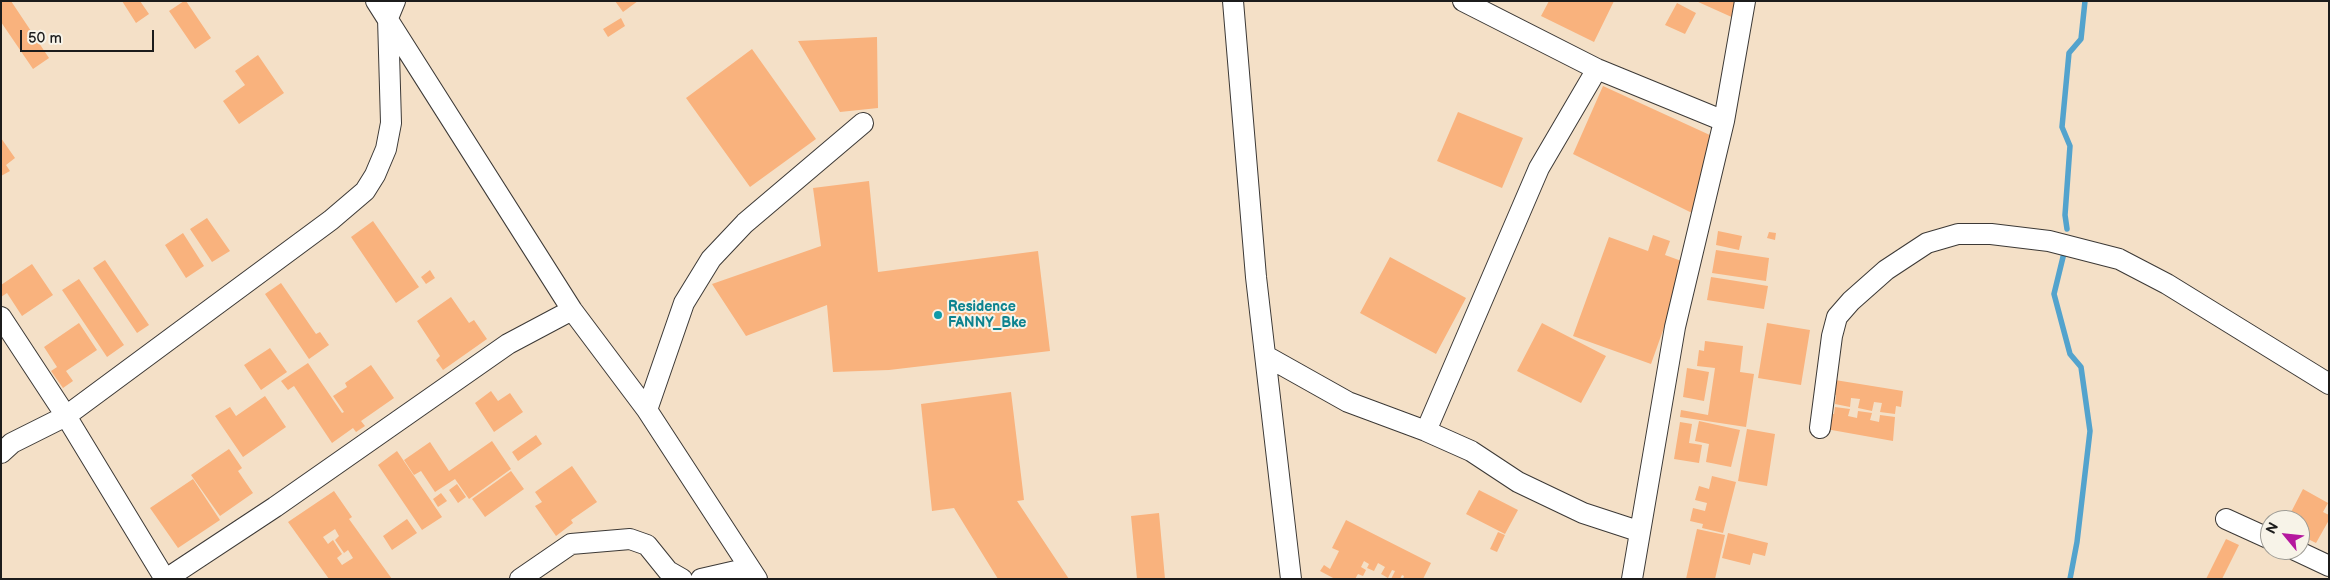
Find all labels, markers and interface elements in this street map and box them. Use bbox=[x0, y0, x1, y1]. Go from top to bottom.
scale bar bbox=[22, 20, 156, 52]
text: 50 m bbox=[28, 29, 62, 48]
place label: Residence FANNY_Bke bbox=[948, 299, 1026, 332]
marker: Residence FANNY_Bke bbox=[932, 309, 944, 321]
north arrow bbox=[2260, 510, 2310, 560]
text: N bbox=[2262, 520, 2282, 537]

